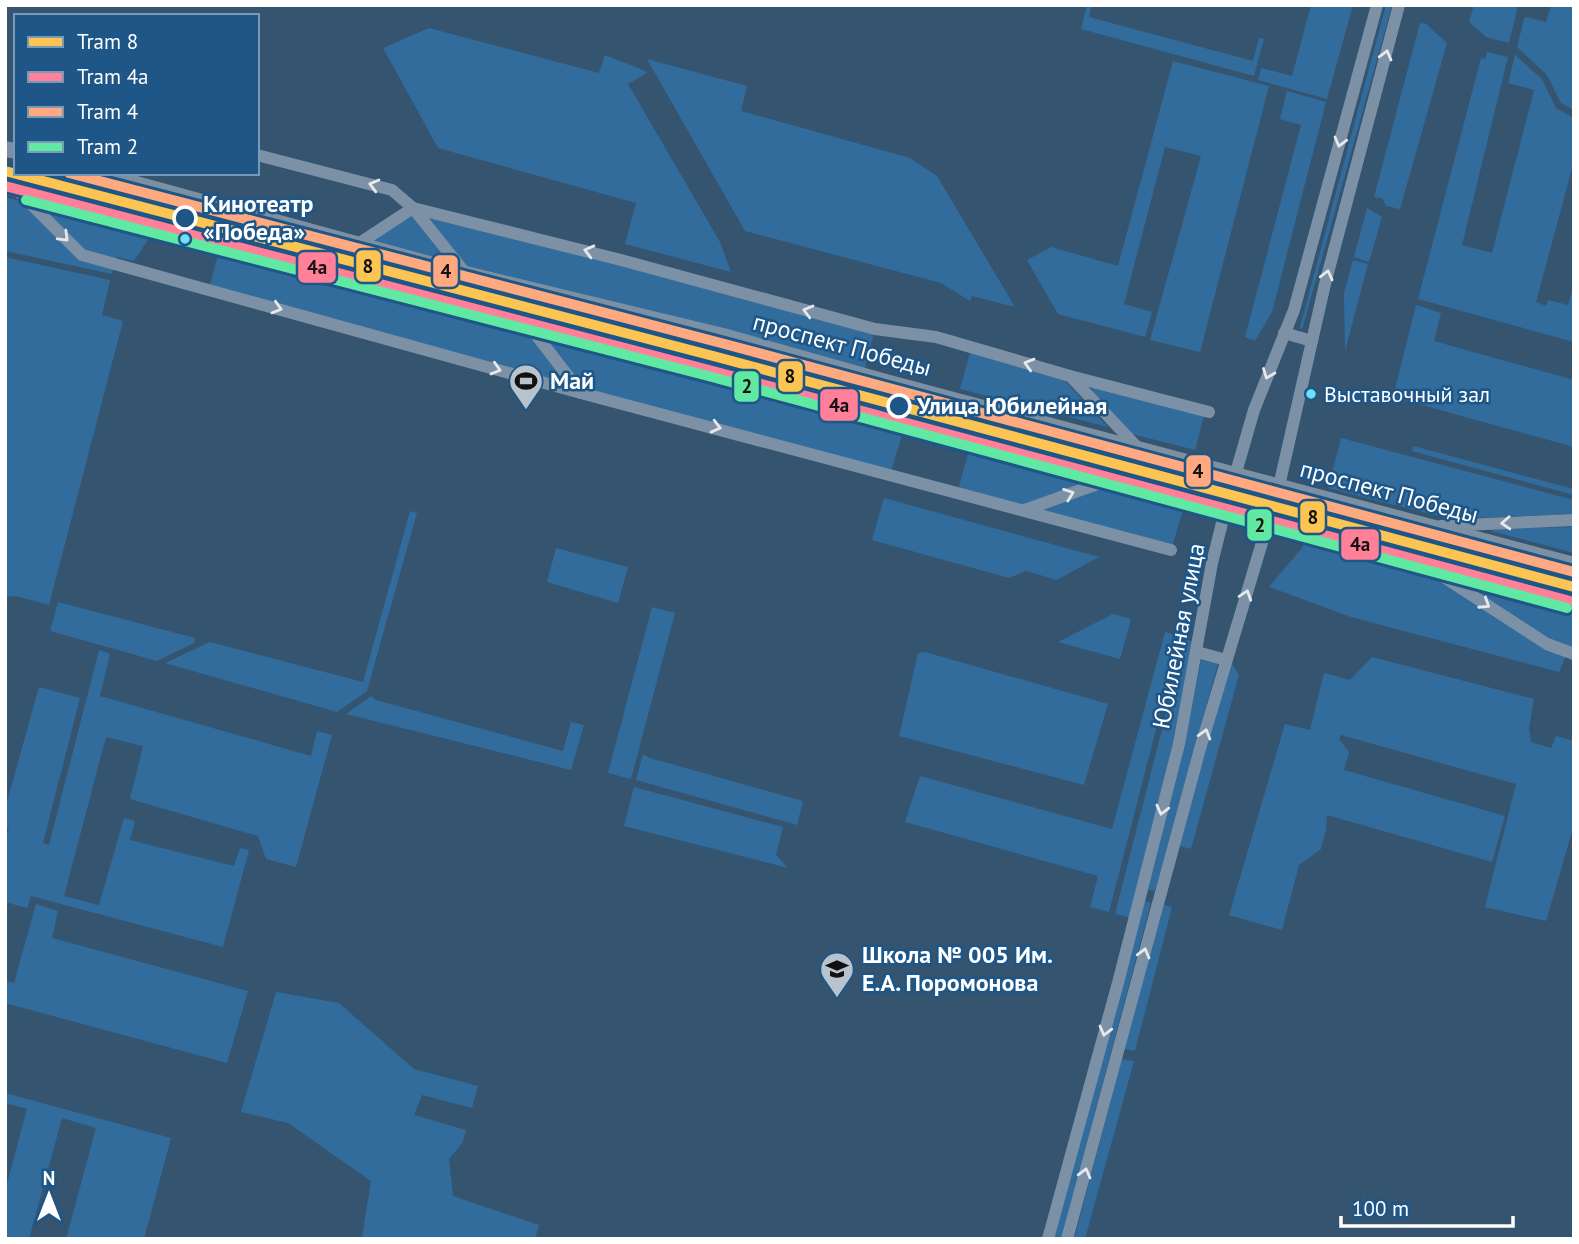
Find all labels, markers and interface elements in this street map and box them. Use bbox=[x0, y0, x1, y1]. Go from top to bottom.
legend bbox=[14, 14, 259, 175]
text: Tram 8 bbox=[77, 28, 138, 55]
one-way arrow bbox=[1378, 49, 1392, 61]
text: Tram 4а bbox=[77, 63, 149, 90]
text: Tram 4 bbox=[77, 98, 138, 125]
text: Tram 2 bbox=[77, 133, 138, 160]
one-way arrow bbox=[1334, 136, 1348, 148]
one-way arrow bbox=[368, 179, 380, 193]
place label: Кинотеатр «Победа» bbox=[203, 188, 314, 247]
marker: Кинотеатр «Победа» bbox=[173, 206, 197, 230]
one-way arrow bbox=[56, 228, 69, 241]
unlabelled marker bbox=[178, 232, 192, 246]
one-way arrow bbox=[583, 245, 595, 259]
line badge: 8 bbox=[355, 249, 382, 283]
line badge: 4а bbox=[297, 251, 337, 284]
text: 8 bbox=[363, 254, 373, 278]
line badge: 4 bbox=[432, 254, 459, 288]
text: 4а bbox=[307, 255, 327, 279]
text: 4 bbox=[441, 259, 452, 283]
one-way arrow bbox=[1319, 269, 1333, 281]
one-way arrow bbox=[271, 300, 283, 315]
one-way arrow bbox=[802, 305, 814, 319]
street label: проспект Победы bbox=[750, 306, 935, 383]
one-way arrow bbox=[1023, 358, 1035, 373]
line badge: 8 bbox=[777, 360, 804, 393]
one-way arrow bbox=[490, 361, 502, 376]
sports icon: Май bbox=[507, 362, 545, 411]
text: 8 bbox=[785, 364, 795, 388]
place label: Май bbox=[550, 365, 594, 396]
one-way arrow bbox=[1263, 367, 1277, 379]
line badge: 2 bbox=[733, 370, 760, 403]
text: 2 bbox=[742, 374, 752, 398]
place label: Выставочный зал bbox=[1324, 380, 1490, 408]
marker: Выставочный зал bbox=[1304, 387, 1318, 401]
line badge: 4а bbox=[819, 388, 859, 422]
place label: Улица Юбилейная bbox=[916, 390, 1107, 421]
text: 4а bbox=[829, 393, 849, 417]
marker: Улица Юбилейная bbox=[887, 394, 911, 418]
one-way arrow bbox=[710, 419, 722, 433]
street label: проспект Победы bbox=[1297, 453, 1482, 530]
line badge: 4 bbox=[1185, 454, 1212, 488]
text: 4 bbox=[1193, 459, 1204, 483]
one-way arrow bbox=[1063, 488, 1075, 502]
line badge: 8 bbox=[1299, 500, 1326, 534]
text: 8 bbox=[1308, 505, 1318, 529]
line badge: 2 bbox=[1246, 508, 1273, 542]
text: 2 bbox=[1255, 513, 1265, 537]
one-way arrow bbox=[1500, 516, 1511, 531]
line badge: 4а bbox=[1340, 528, 1380, 561]
text: 4а bbox=[1350, 532, 1370, 556]
street label: Юбилейная улица bbox=[1145, 540, 1212, 731]
one-way arrow bbox=[1238, 589, 1253, 601]
one-way arrow bbox=[1477, 595, 1490, 608]
one-way arrow bbox=[1196, 728, 1211, 740]
one-way arrow bbox=[1156, 804, 1170, 816]
place label: Школа № 005 Им. Е.А. Поромонова bbox=[862, 939, 1053, 998]
one-way arrow bbox=[1136, 947, 1150, 959]
school or university icon: Школа № 005 Им. Е.А. Поромонова bbox=[818, 950, 856, 999]
one-way arrow bbox=[1099, 1024, 1113, 1036]
north arrow bbox=[14, 1160, 84, 1230]
text: N bbox=[43, 1166, 55, 1190]
one-way arrow bbox=[1077, 1167, 1091, 1179]
scale bar bbox=[1341, 1184, 1512, 1228]
text: 100 m bbox=[1352, 1195, 1409, 1222]

